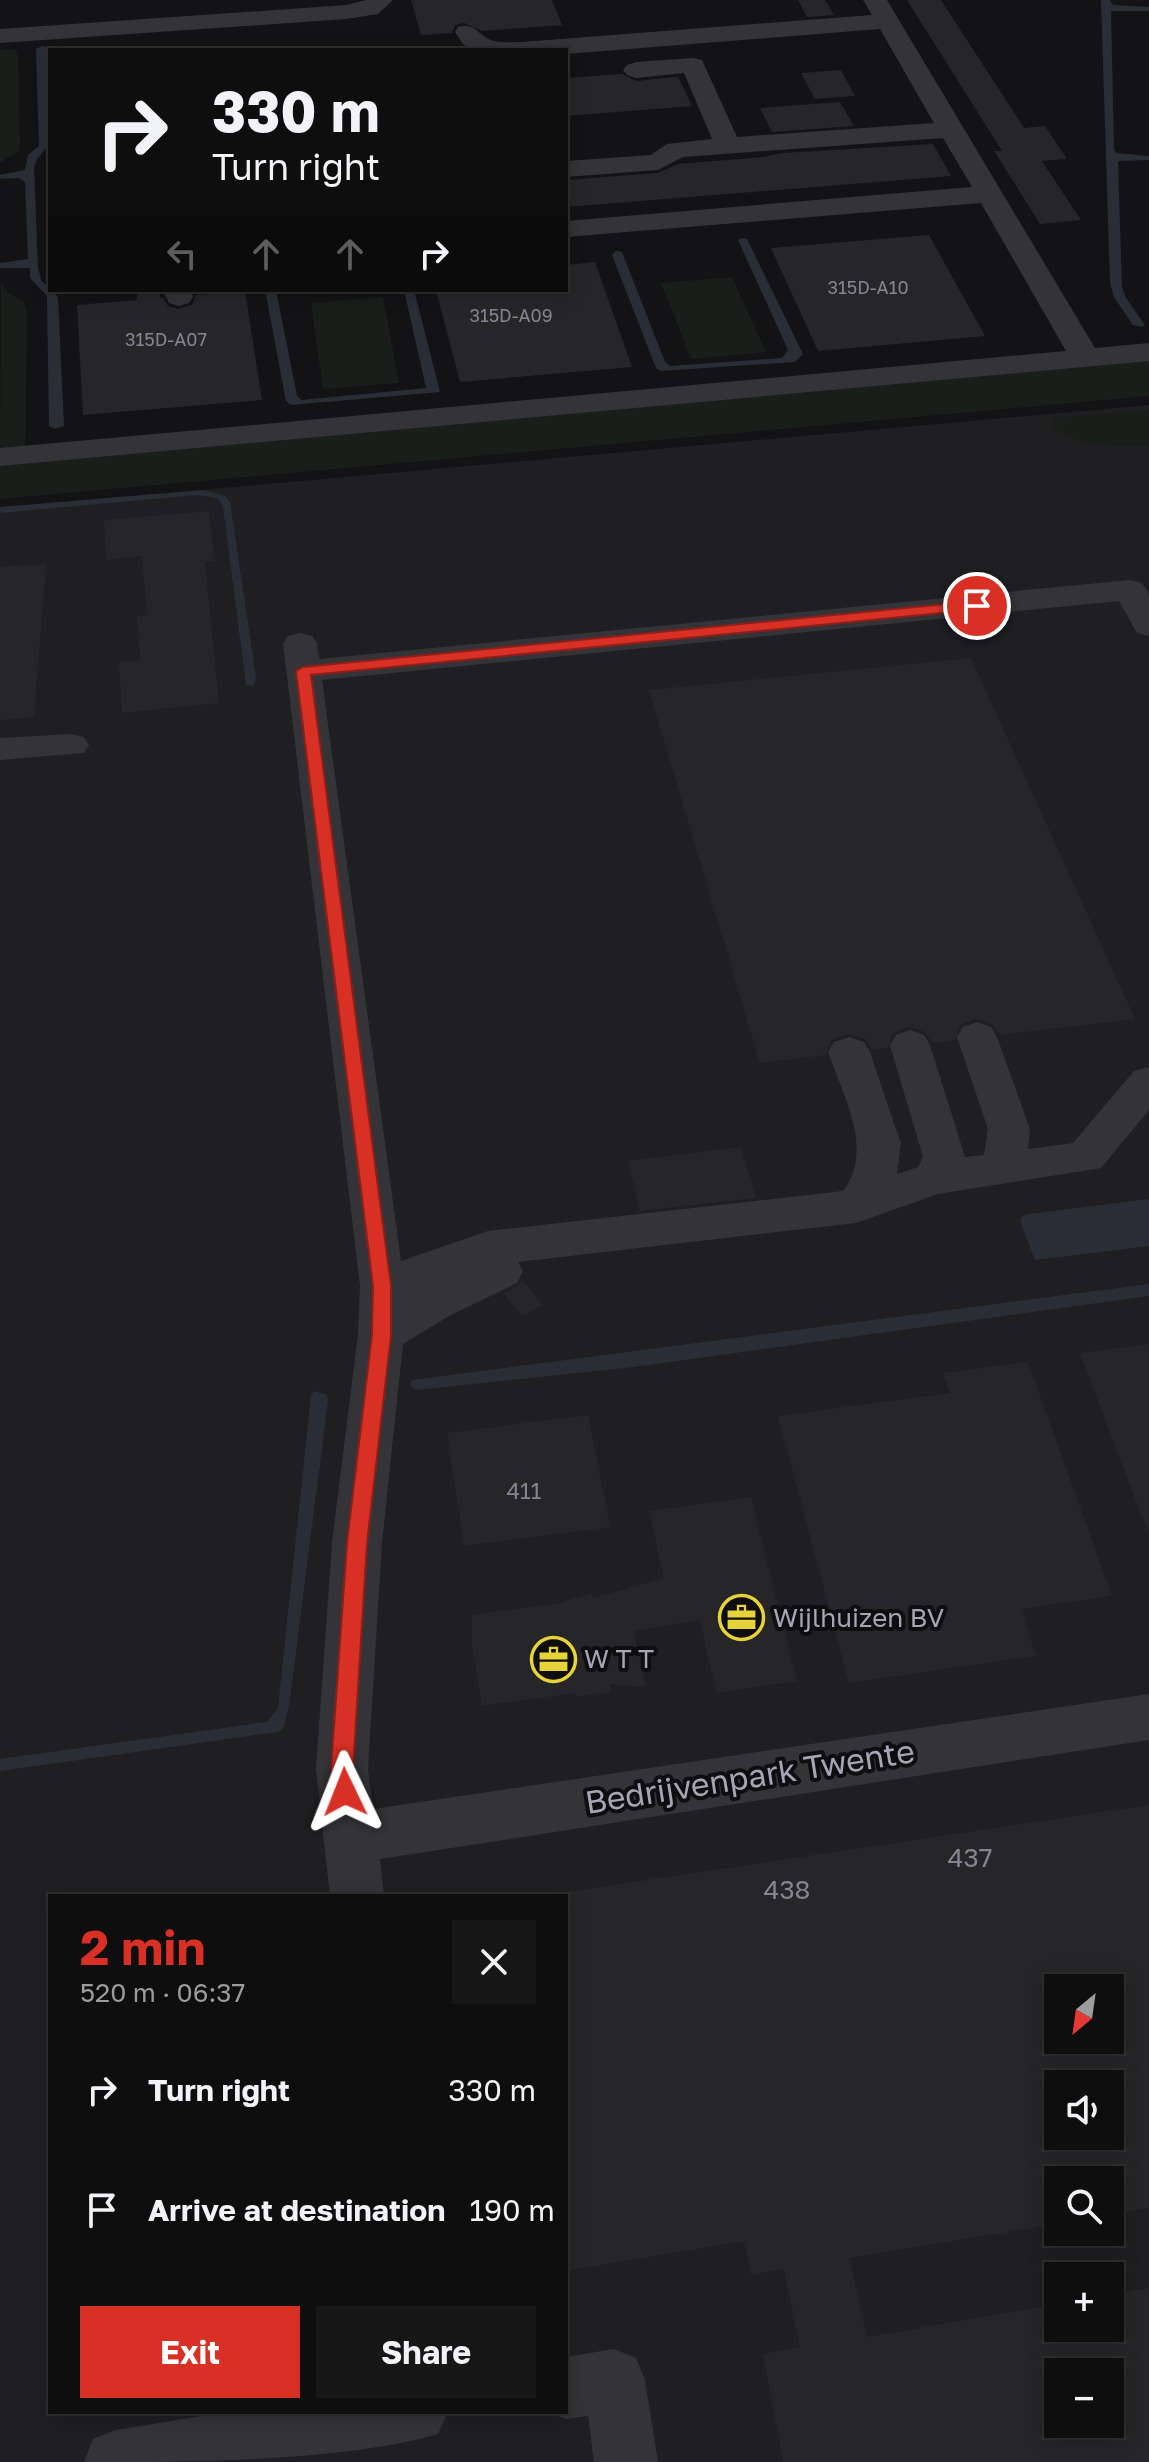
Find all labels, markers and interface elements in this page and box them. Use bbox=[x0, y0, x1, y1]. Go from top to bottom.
text: 330 m bbox=[212, 77, 380, 144]
icon: right bbox=[80, 80, 184, 184]
text: Turn right bbox=[212, 145, 380, 188]
icon: left bbox=[160, 232, 204, 276]
icon: ahead bbox=[244, 232, 288, 276]
icon: ahead bbox=[328, 232, 372, 276]
icon: right bbox=[412, 232, 456, 276]
house number: 315D-A10 bbox=[827, 276, 909, 298]
house number: 315D-A09 bbox=[469, 304, 553, 326]
house number: 315D-A07 bbox=[125, 328, 207, 350]
pin bbox=[943, 572, 1011, 640]
icon: arrive bbox=[955, 584, 999, 628]
house number: 411 bbox=[507, 1477, 542, 1504]
office icon: Wijlhuizen BV bbox=[718, 1594, 766, 1642]
place label: Wijlhuizen BV bbox=[773, 1602, 944, 1633]
office icon: W T T bbox=[529, 1635, 577, 1683]
place label: W T T bbox=[584, 1643, 654, 1674]
street label: Bedrijvenpark Twente bbox=[582, 1731, 917, 1821]
position arrow bbox=[303, 1750, 387, 1834]
house number: 437 bbox=[948, 1842, 992, 1873]
house number: 438 bbox=[764, 1874, 810, 1905]
text: 2 min bbox=[80, 1918, 205, 1976]
button: close bbox=[452, 1920, 536, 2004]
north arrow bbox=[1044, 1974, 1124, 2054]
map controls bbox=[1044, 1974, 1124, 2438]
text: 520 m · 06:37 bbox=[80, 1977, 245, 2008]
icon: right bbox=[80, 2068, 124, 2112]
button: sound bbox=[1044, 2070, 1124, 2150]
text: Turn right bbox=[148, 2072, 290, 2108]
text: 330 m bbox=[448, 2072, 536, 2108]
button: search bbox=[1044, 2166, 1124, 2246]
icon: arrive bbox=[80, 2188, 124, 2232]
text: Arrive at destination bbox=[148, 2192, 445, 2228]
text: 190 m bbox=[469, 2192, 555, 2228]
button: + bbox=[1044, 2262, 1124, 2342]
button: Exit bbox=[80, 2306, 300, 2398]
button: Share bbox=[316, 2306, 536, 2398]
button: − bbox=[1044, 2358, 1124, 2438]

